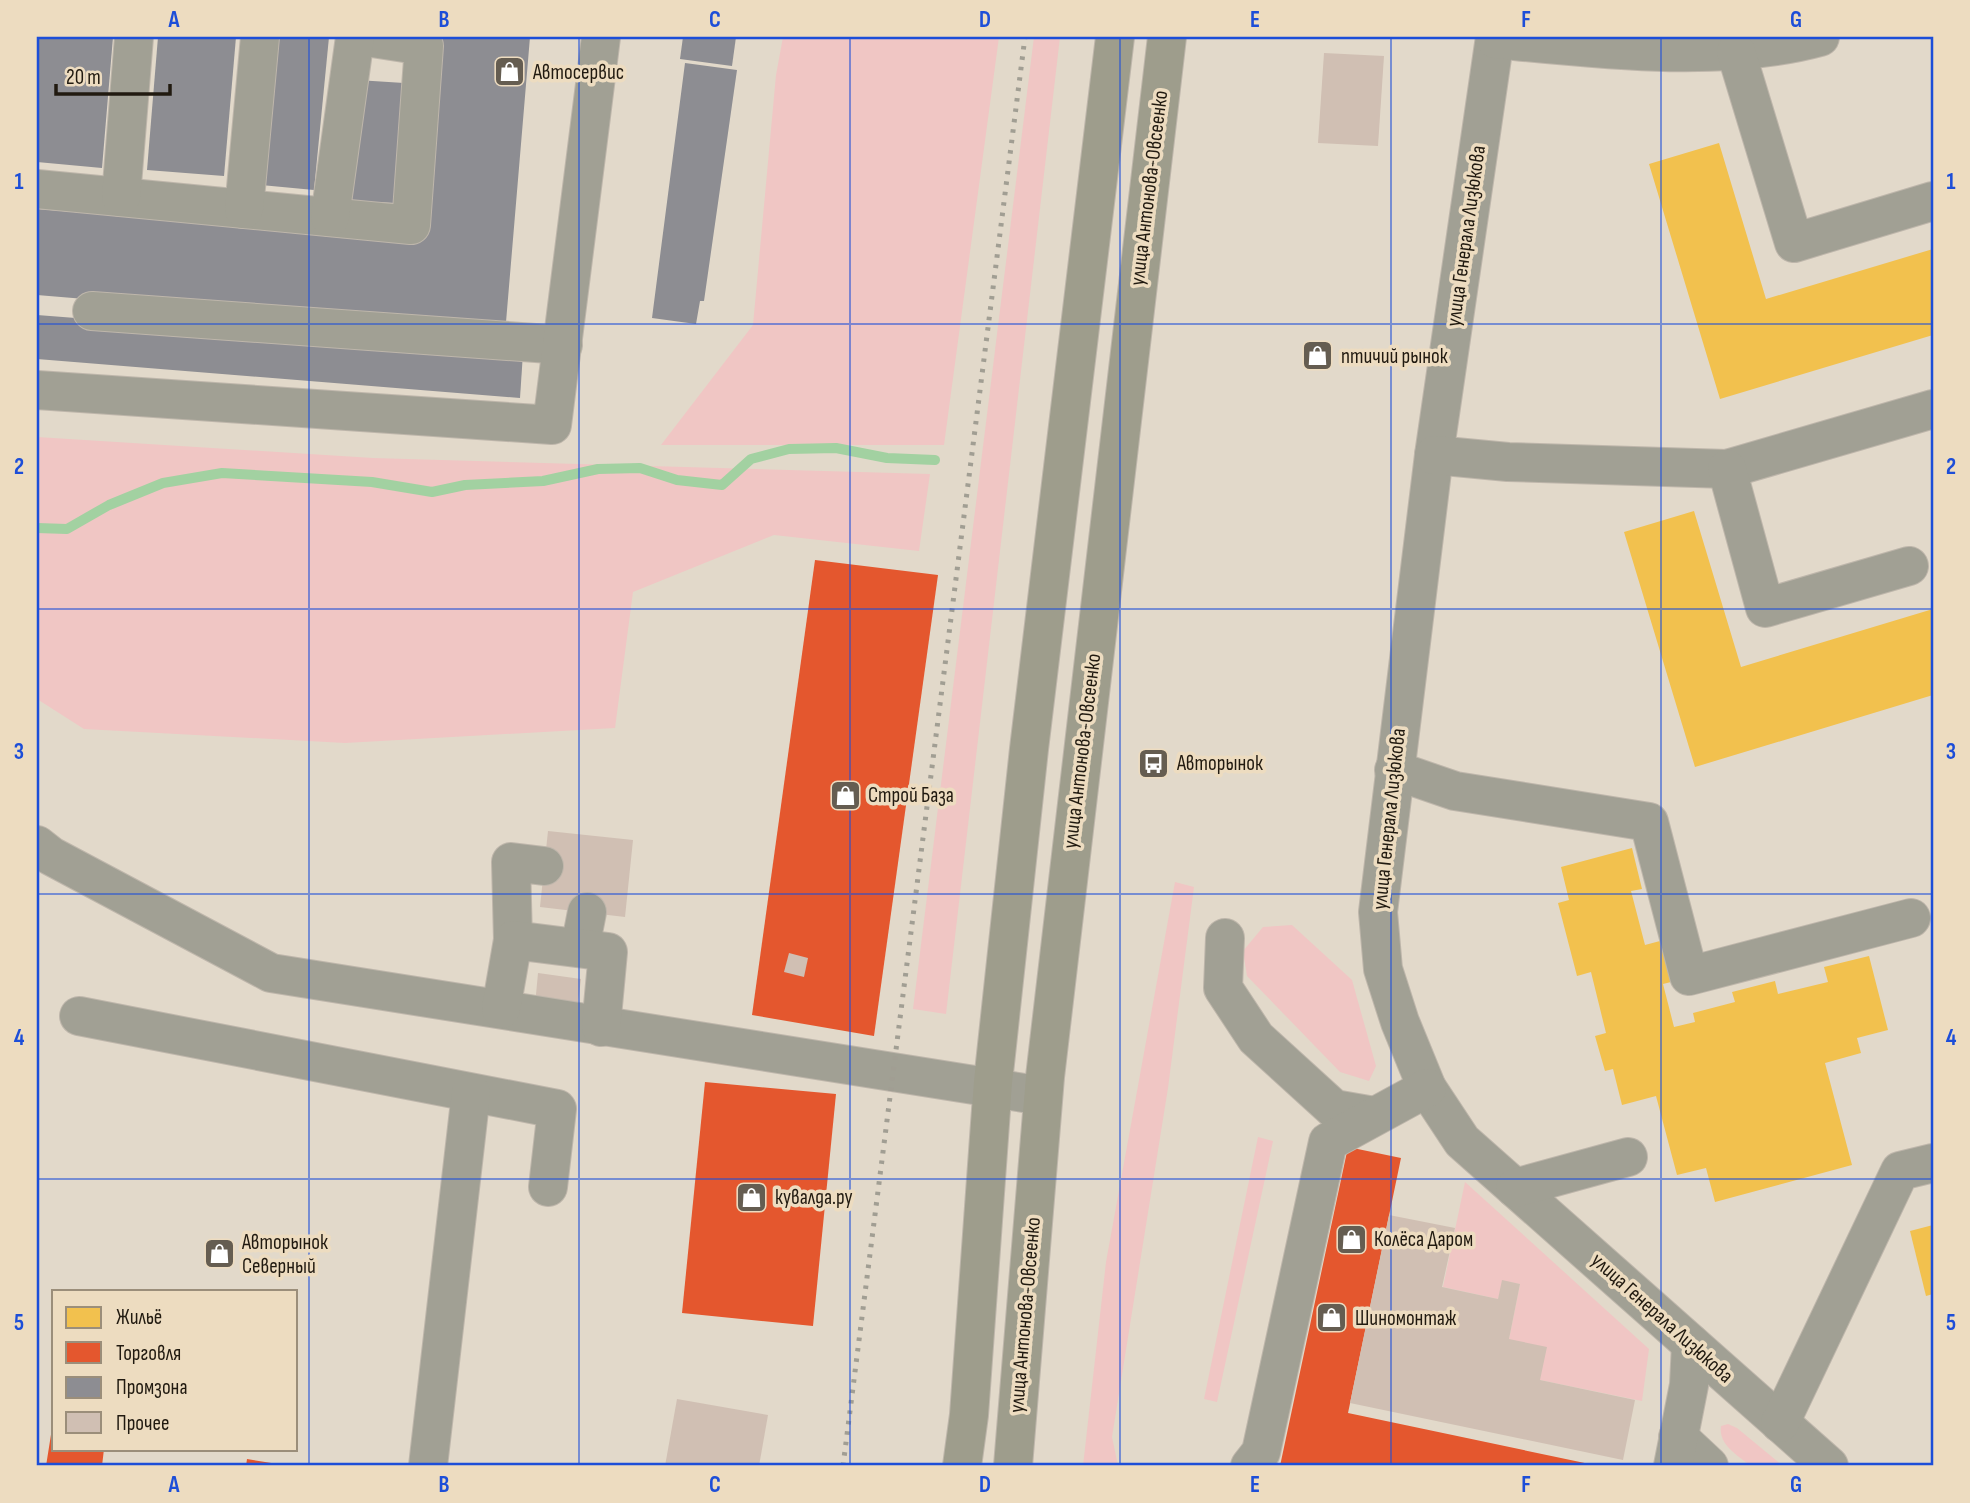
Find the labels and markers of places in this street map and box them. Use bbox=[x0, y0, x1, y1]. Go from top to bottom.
shop icon: Автосервис bbox=[493, 55, 527, 89]
place label: Автосервис bbox=[532, 60, 624, 85]
shop icon: птичий рынок bbox=[1301, 339, 1335, 373]
place label: птичий рынок bbox=[1341, 344, 1448, 369]
bus stop icon: Авторынок bbox=[1137, 746, 1171, 780]
place label: Авторынок bbox=[1176, 751, 1263, 776]
shop icon: Строй База bbox=[828, 778, 862, 812]
place label: Строй База bbox=[868, 783, 954, 808]
shop icon: кувалда.ру bbox=[735, 1180, 769, 1214]
place label: кувалда.ру bbox=[775, 1185, 853, 1210]
shop icon: Колёса Даром bbox=[1334, 1222, 1368, 1256]
place label: Колёса Даром bbox=[1374, 1227, 1473, 1252]
place label: Авторынок Северный bbox=[241, 1230, 328, 1279]
shop icon: Авторынок Северный bbox=[202, 1237, 236, 1271]
shop icon: Шиномонтаж bbox=[1315, 1301, 1349, 1335]
place label: Шиномонтаж bbox=[1355, 1306, 1457, 1331]

